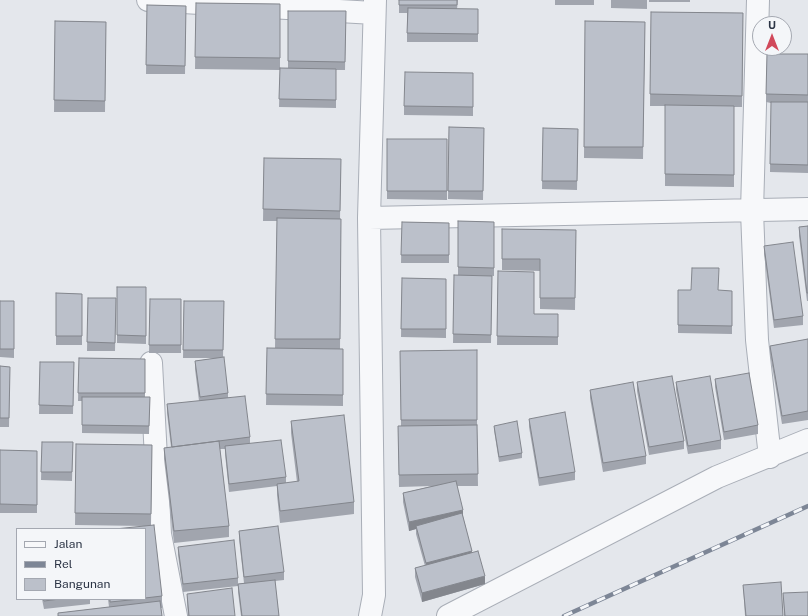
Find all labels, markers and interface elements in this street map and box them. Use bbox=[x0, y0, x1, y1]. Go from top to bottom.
north arrow bbox=[752, 16, 792, 56]
text: U bbox=[768, 19, 776, 31]
legend bbox=[16, 528, 146, 600]
text: Jalan bbox=[54, 537, 82, 551]
text: Rel bbox=[54, 557, 72, 571]
text: Bangunan bbox=[54, 577, 110, 591]

